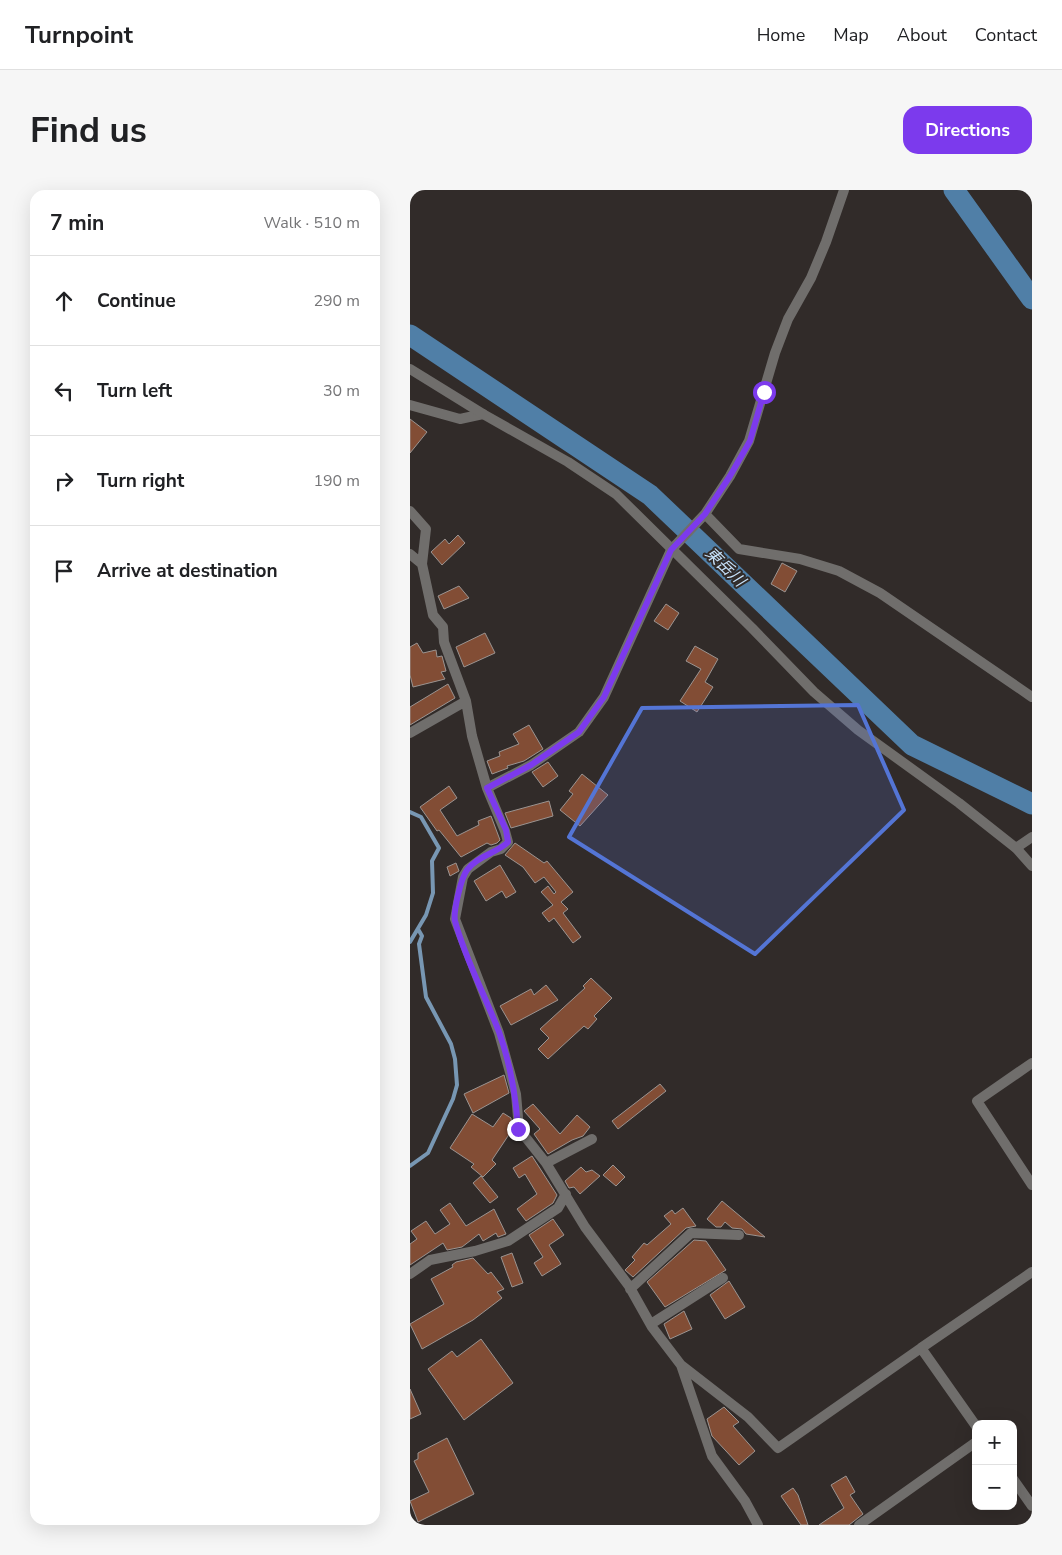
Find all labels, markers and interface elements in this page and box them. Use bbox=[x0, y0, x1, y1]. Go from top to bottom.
text: Turnpoint bbox=[25, 19, 133, 51]
text: Home bbox=[757, 23, 805, 47]
text: Map bbox=[833, 23, 869, 47]
text: About bbox=[897, 23, 947, 47]
text: Contact bbox=[975, 23, 1037, 47]
button: Directions bbox=[903, 106, 1032, 154]
text: Find us bbox=[30, 107, 147, 154]
text: 7 min bbox=[50, 209, 104, 237]
text: Walk · 510 m bbox=[264, 212, 360, 234]
icon: ahead bbox=[50, 287, 78, 315]
text: Continue bbox=[97, 288, 176, 314]
text: 290 m bbox=[313, 290, 360, 312]
icon: left bbox=[50, 377, 78, 405]
text: Turn left bbox=[97, 378, 172, 404]
text: 30 m bbox=[323, 380, 360, 402]
route start bbox=[753, 381, 776, 404]
icon: right bbox=[50, 467, 78, 495]
text: Turn right bbox=[97, 468, 184, 494]
text: 190 m bbox=[313, 470, 360, 492]
water label: 東岳川 bbox=[700, 542, 751, 593]
icon: arrive bbox=[50, 557, 78, 585]
text: Arrive at destination bbox=[97, 558, 278, 584]
route end bbox=[507, 1118, 530, 1141]
map controls bbox=[972, 1420, 1017, 1510]
button: + bbox=[972, 1420, 1017, 1465]
button: − bbox=[972, 1465, 1017, 1510]

